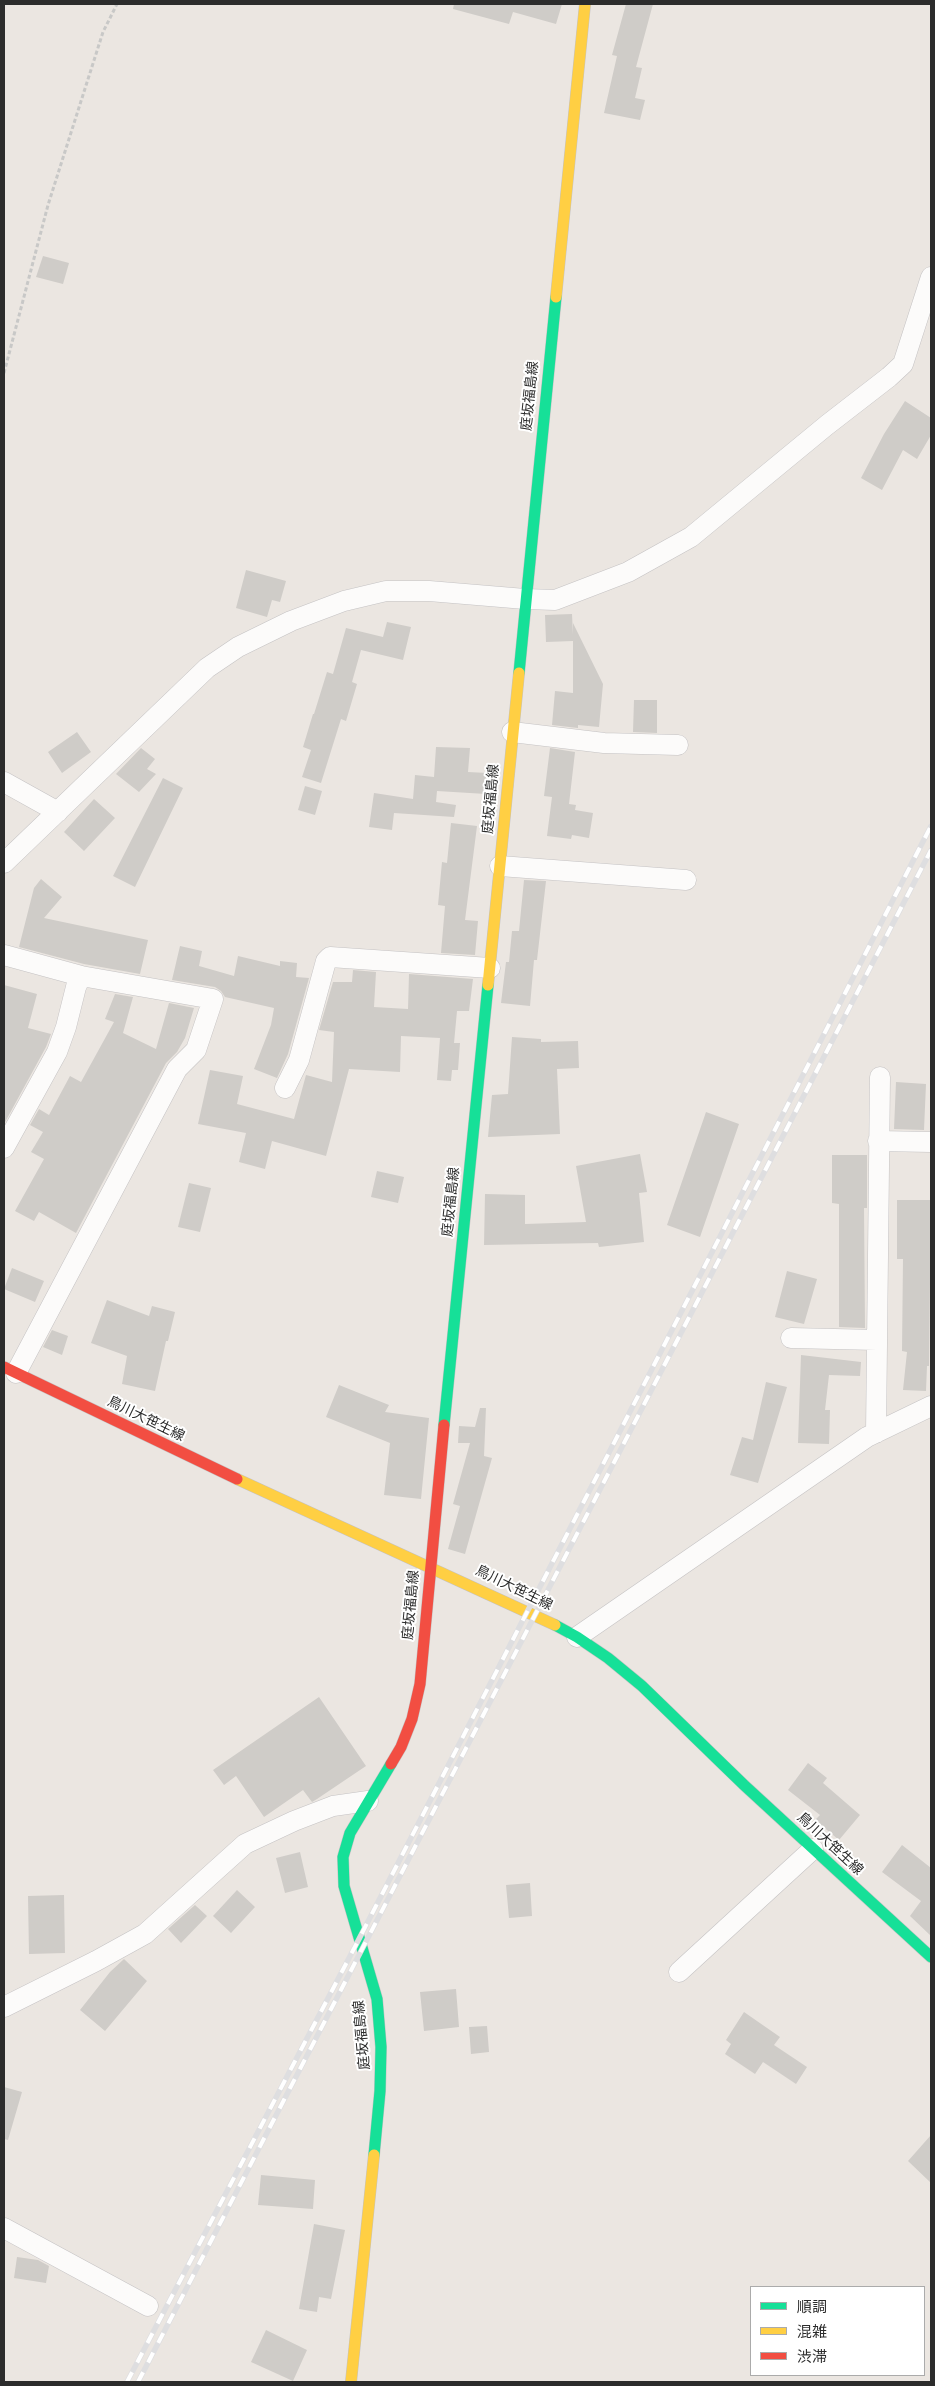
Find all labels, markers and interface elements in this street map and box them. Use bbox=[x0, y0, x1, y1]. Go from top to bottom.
street label: 庭坂福島線 bbox=[518, 360, 542, 432]
street label: 庭坂福島線 bbox=[480, 763, 502, 835]
street label: 庭坂福島線 bbox=[439, 1166, 463, 1238]
street label: 鳥川大笹生線 bbox=[105, 1393, 187, 1445]
street label: 鳥川大笹生線 bbox=[473, 1562, 555, 1614]
street label: 庭坂福島線 bbox=[400, 1569, 422, 1641]
street label: 鳥川大笹生線 bbox=[794, 1809, 866, 1879]
street label: 庭坂福島線 bbox=[351, 1999, 373, 2071]
legend bbox=[750, 2286, 925, 2376]
text: 順調 bbox=[797, 2298, 827, 2316]
text: 混雑 bbox=[797, 2323, 827, 2341]
text: 渋滞 bbox=[797, 2348, 827, 2366]

